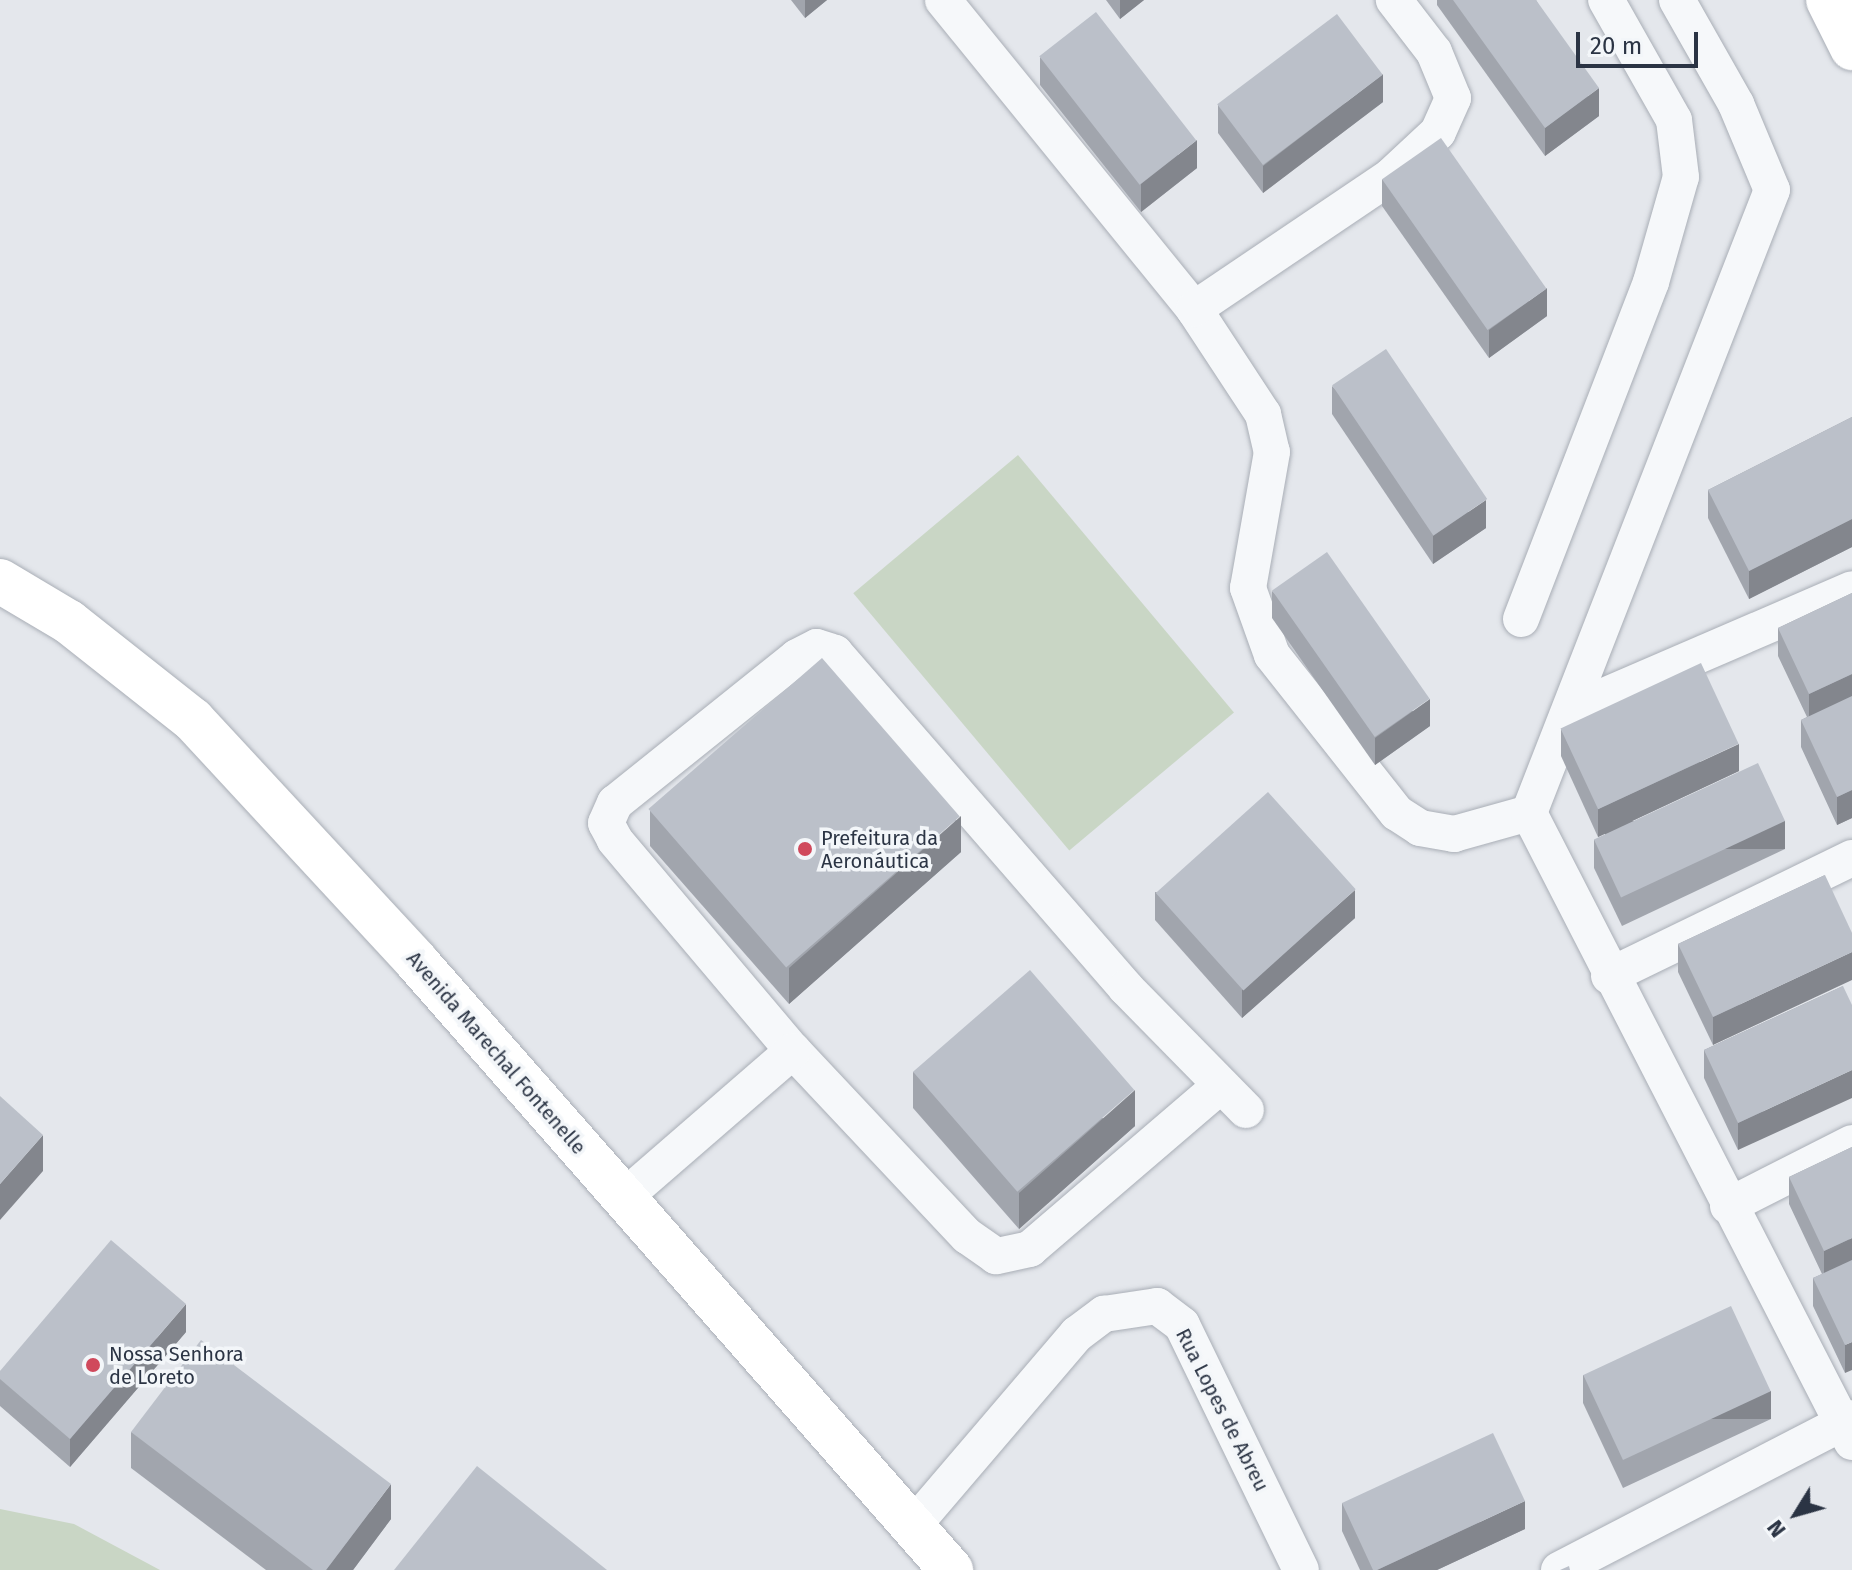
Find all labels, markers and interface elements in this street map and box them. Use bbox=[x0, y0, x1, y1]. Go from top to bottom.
scale bar bbox=[1580, 16, 1702, 66]
text: 20 m bbox=[1590, 32, 1642, 60]
place label: Prefeitura da Aeronáutica bbox=[821, 826, 938, 873]
marker: Prefeitura da Aeronáutica bbox=[796, 840, 814, 858]
street label: Avenida Marechal Fontenelle bbox=[401, 947, 591, 1159]
street label: Rua Lopes de Abreu bbox=[1171, 1325, 1273, 1495]
place label: Nossa Senhora de Loreto bbox=[109, 1342, 244, 1389]
marker: Nossa Senhora de Loreto bbox=[84, 1356, 102, 1374]
north arrow bbox=[1756, 1474, 1836, 1554]
text: N bbox=[1761, 1515, 1792, 1543]

